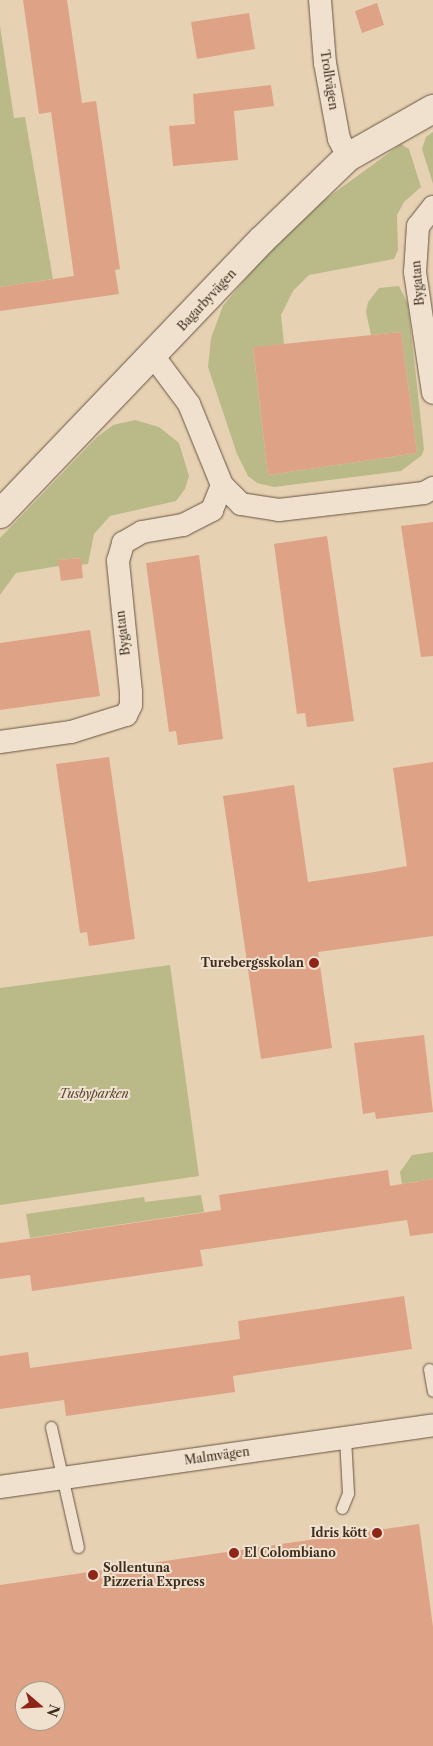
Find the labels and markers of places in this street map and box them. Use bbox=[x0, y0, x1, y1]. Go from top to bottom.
place label: Turebergsskolan bbox=[201, 956, 304, 970]
marker: Turebergsskolan bbox=[308, 957, 320, 969]
place label: Idris kött bbox=[311, 1526, 367, 1540]
marker: Idris kött bbox=[371, 1527, 383, 1539]
place label: El Colombiano bbox=[244, 1546, 336, 1560]
marker: El Colombiano bbox=[228, 1547, 240, 1559]
place label: Sollentuna Pizzeria Express bbox=[103, 1561, 205, 1589]
marker: Sollentuna Pizzeria Express bbox=[87, 1569, 99, 1581]

